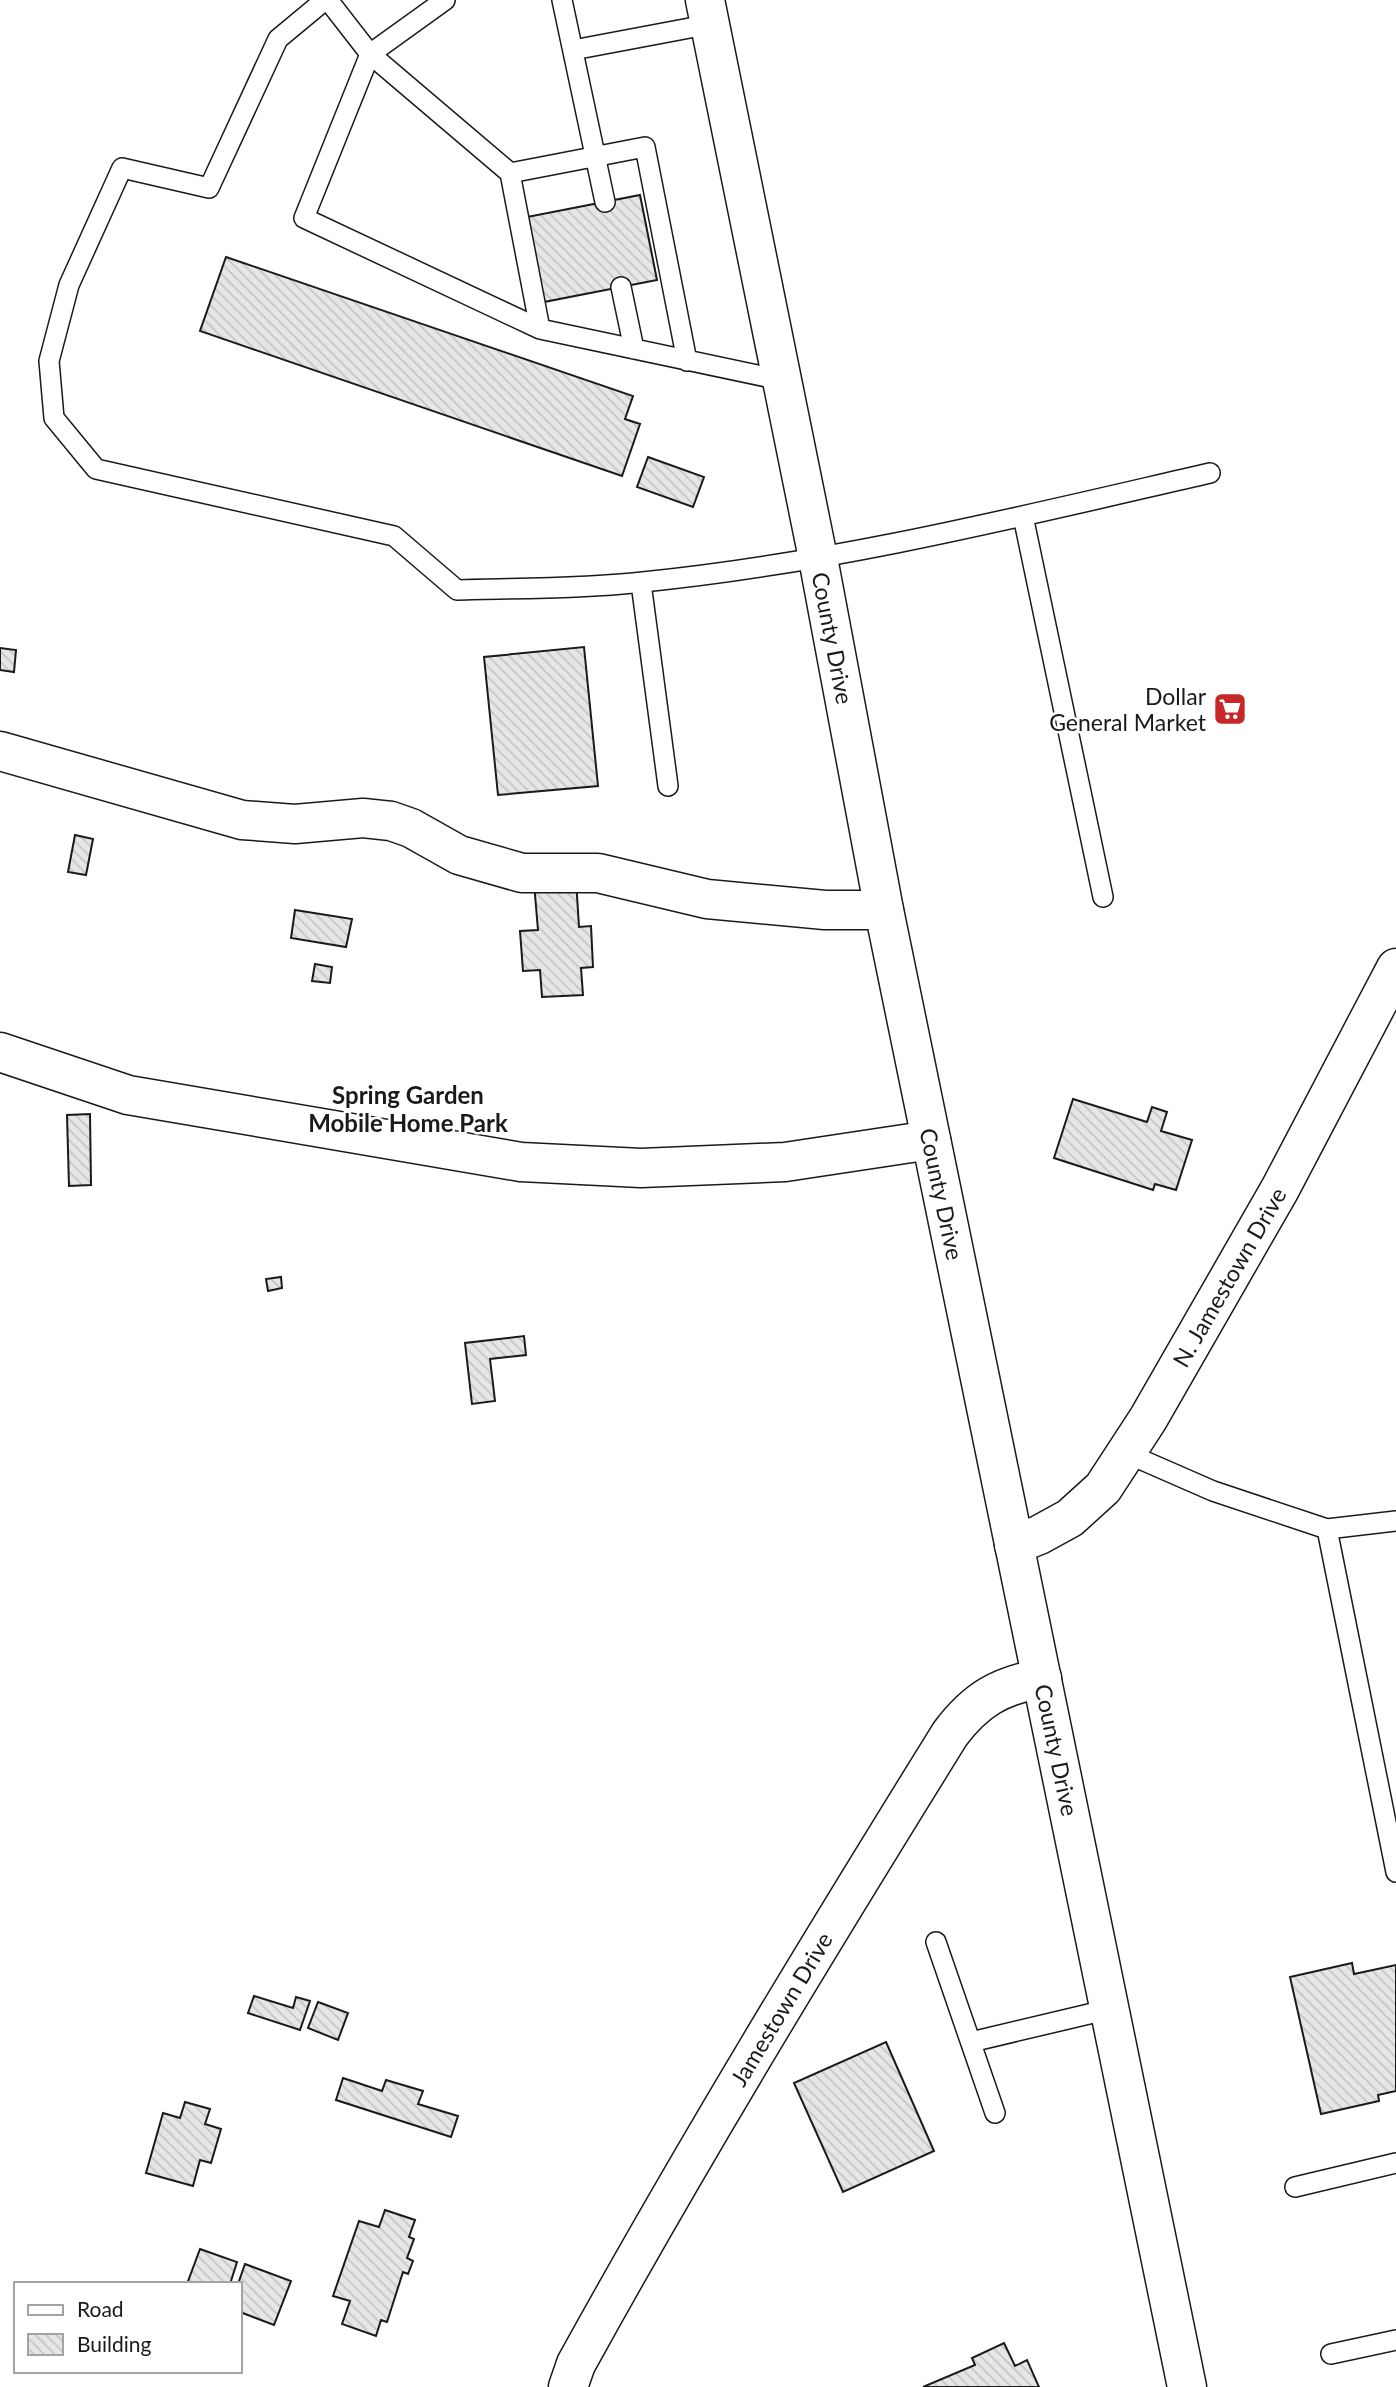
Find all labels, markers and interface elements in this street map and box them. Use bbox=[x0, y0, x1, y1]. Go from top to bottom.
street label: County Drive bbox=[806, 570, 860, 706]
place label: Dollar General Market bbox=[1049, 682, 1207, 736]
supermarket icon: Dollar General Market bbox=[1211, 690, 1249, 728]
district label: Spring Garden Mobile Home Park bbox=[308, 1080, 508, 1137]
street label: County Drive bbox=[914, 1126, 970, 1262]
street label: N. Jamestown Drive bbox=[1166, 1182, 1292, 1372]
street label: County Drive bbox=[1029, 1682, 1085, 1818]
street label: Jamestown Drive bbox=[724, 1927, 838, 2091]
legend bbox=[14, 2282, 242, 2373]
text: Road bbox=[77, 2296, 124, 2321]
text: Building bbox=[77, 2331, 152, 2356]

